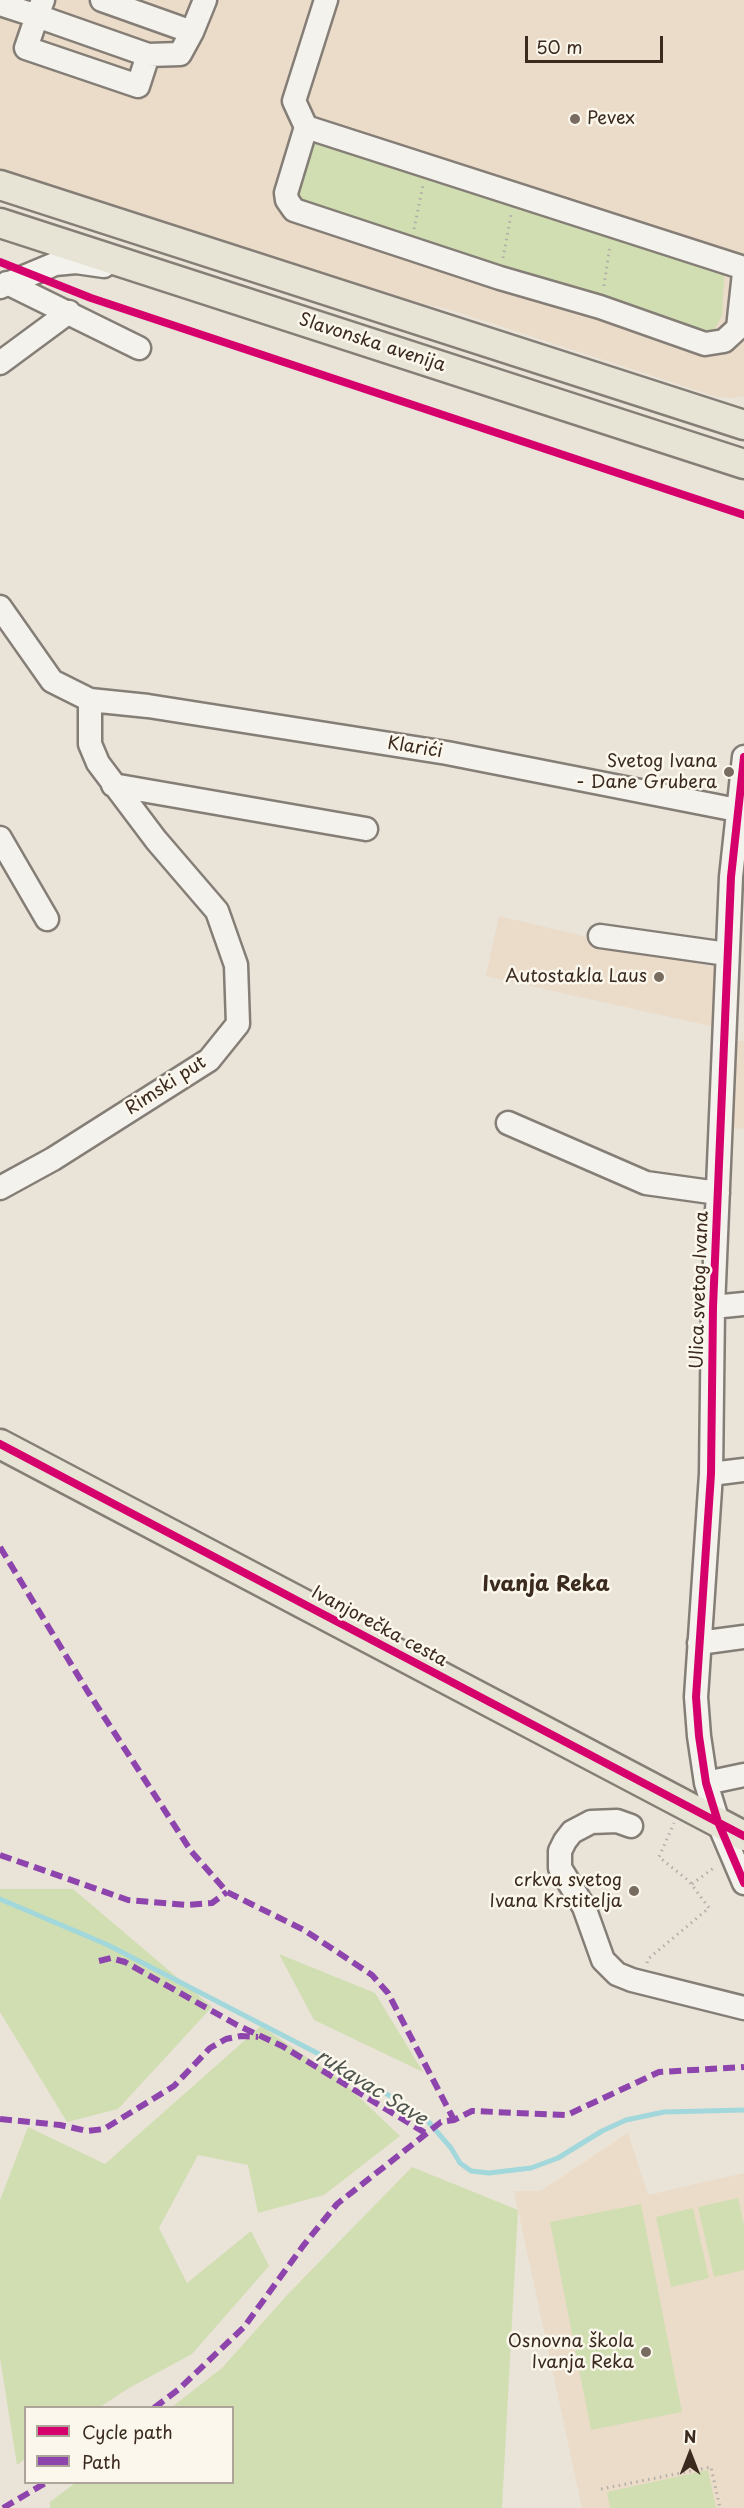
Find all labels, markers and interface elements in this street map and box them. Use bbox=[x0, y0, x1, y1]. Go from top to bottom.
scale bar bbox=[528, 24, 666, 62]
text: 50 m bbox=[536, 33, 583, 60]
place label: Pevex bbox=[587, 108, 635, 130]
marker: Pevex bbox=[568, 112, 582, 126]
street label: Slavonska avenija bbox=[296, 309, 448, 377]
street label: Klarići bbox=[386, 733, 444, 763]
place label: Svetog Ivana - Dane Grubera bbox=[576, 751, 717, 794]
marker: Svetog Ivana - Dane Grubera bbox=[722, 765, 736, 779]
place label: Autostakla Laus bbox=[505, 966, 647, 988]
marker: Autostakla Laus bbox=[652, 970, 666, 984]
street label: Rimski put bbox=[122, 1052, 210, 1120]
street label: Ulica svetog Ivana bbox=[686, 1211, 714, 1369]
district label: Ivanja Reka bbox=[482, 1572, 610, 1598]
street label: Ivanjorečka cesta bbox=[307, 1582, 451, 1672]
place label: crkva svetog Ivana Krstitelja bbox=[489, 1870, 622, 1912]
marker: crkva svetog Ivana Krstitelja bbox=[627, 1884, 641, 1898]
water label: rukavac Save bbox=[311, 2044, 431, 2132]
place label: Osnovna škola Ivanja Reka bbox=[508, 2331, 634, 2374]
marker: Osnovna škola Ivanja Reka bbox=[639, 2345, 653, 2359]
legend bbox=[24, 2406, 234, 2484]
text: Cycle path bbox=[82, 2418, 173, 2445]
north arrow bbox=[660, 2424, 720, 2484]
text: N bbox=[684, 2424, 696, 2448]
text: Path bbox=[82, 2448, 121, 2475]

